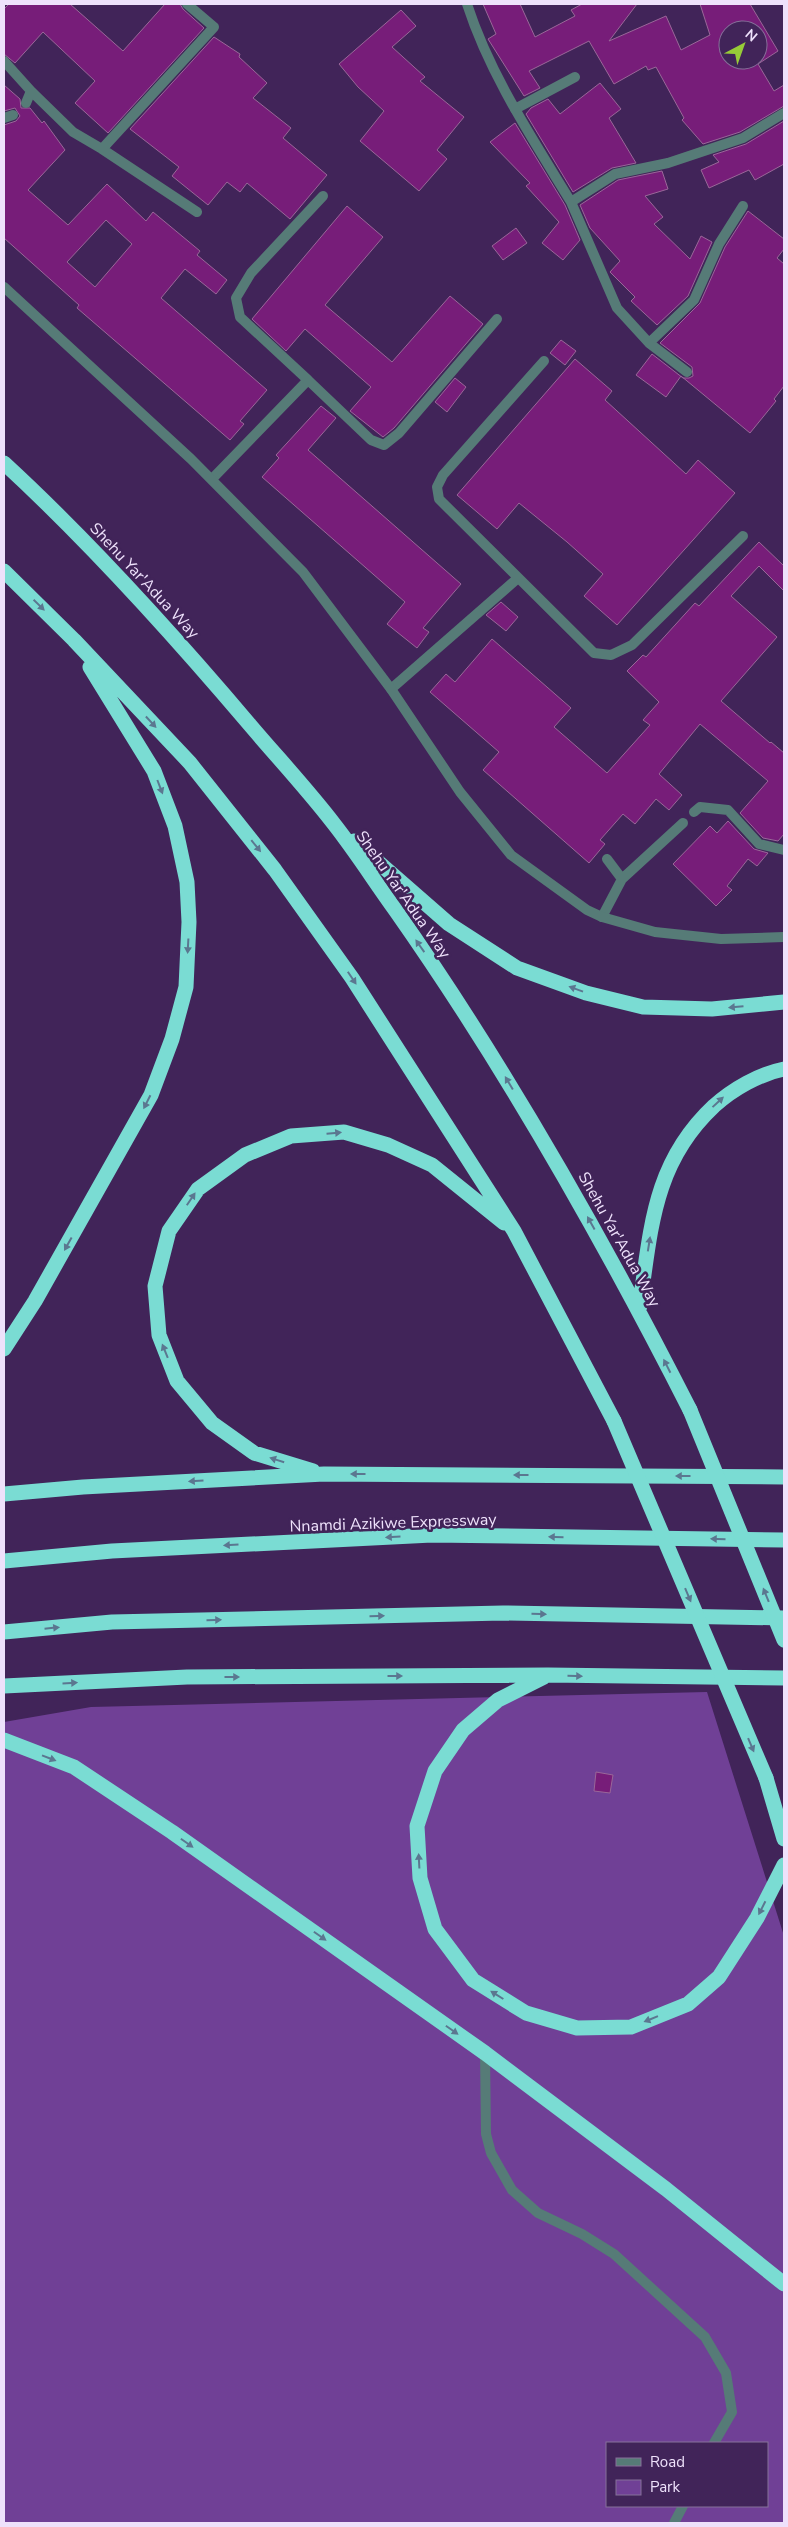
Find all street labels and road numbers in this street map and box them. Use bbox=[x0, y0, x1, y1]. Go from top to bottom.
street label: Shehu Yar'Adua Way bbox=[85, 518, 204, 644]
street label: Shehu Yar'Adua Way bbox=[351, 826, 456, 964]
street label: Shehu Yar'Adua Way bbox=[573, 1168, 666, 1312]
street label: Nnamdi Azikiwe Expressway bbox=[289, 1508, 498, 1538]

